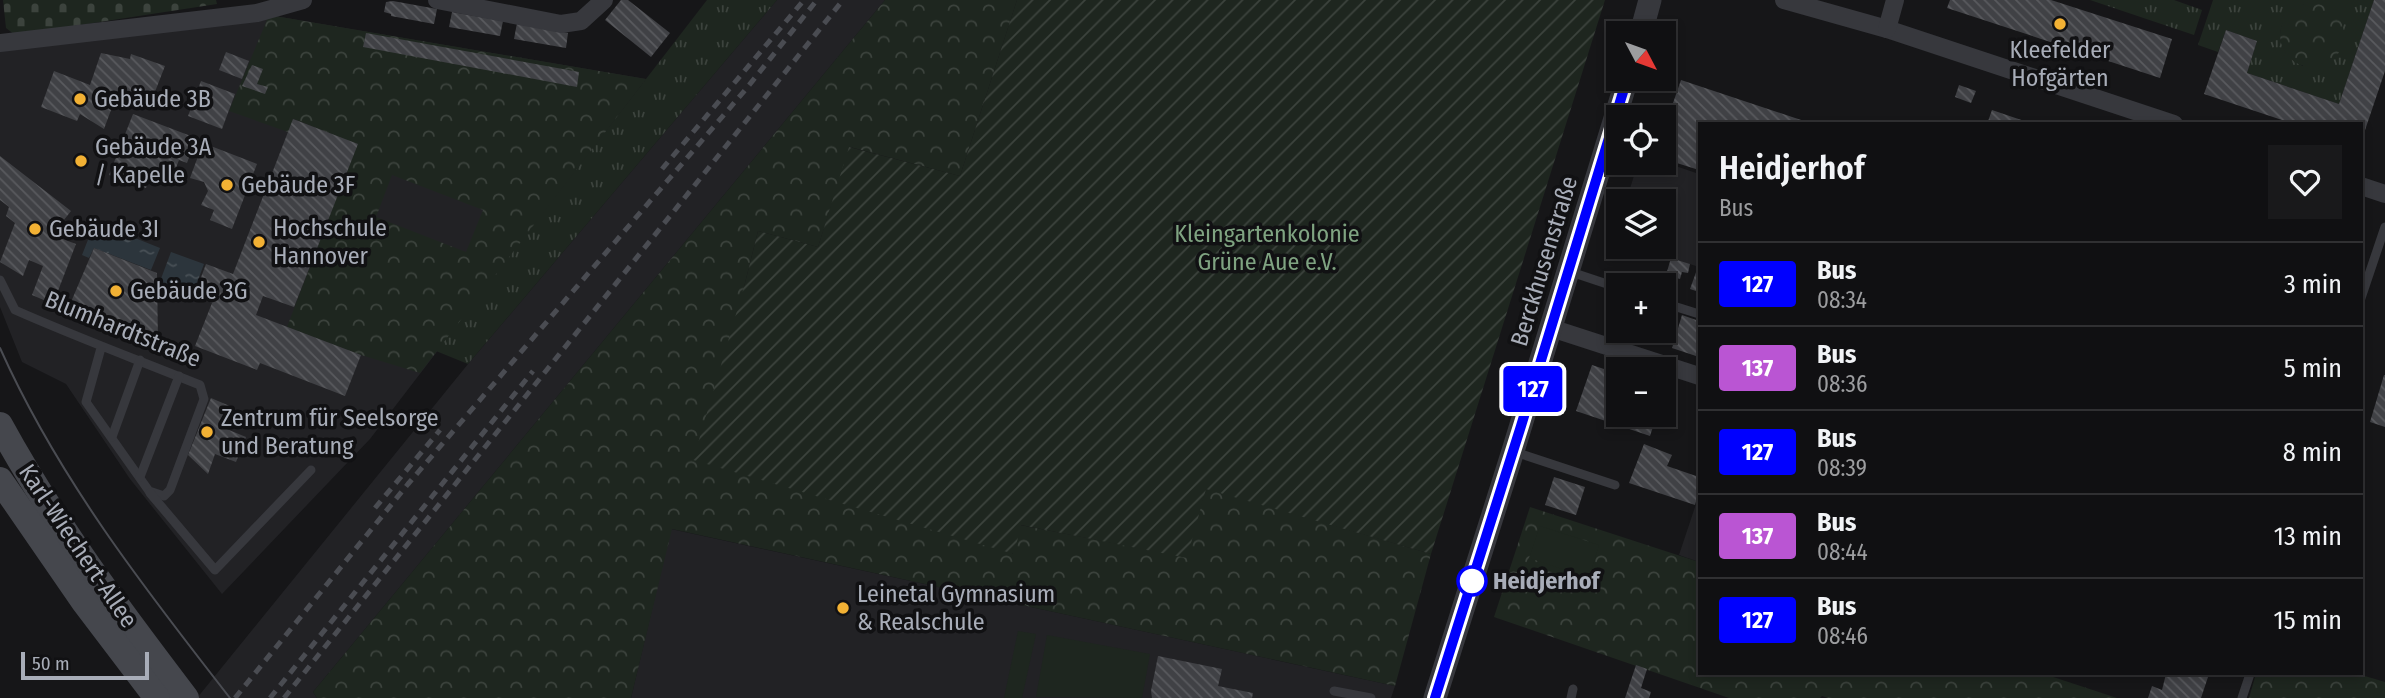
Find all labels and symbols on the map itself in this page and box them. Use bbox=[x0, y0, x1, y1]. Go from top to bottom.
marker: Kleefelder Hofgärten bbox=[2052, 16, 2068, 32]
north arrow bbox=[1606, 21, 1676, 91]
place label: Kleefelder Hofgärten bbox=[2010, 36, 2111, 92]
place label: Gebäude 3B bbox=[94, 85, 211, 113]
marker: Gebäude 3B bbox=[72, 91, 88, 107]
place label: Gebäude 3A / Kapelle bbox=[95, 133, 212, 189]
marker: Gebäude 3A / Kapelle bbox=[73, 153, 89, 169]
place label: Gebäude 3F bbox=[241, 171, 356, 199]
street label: Berckhusenstraße bbox=[1505, 173, 1583, 349]
marker: Gebäude 3F bbox=[219, 177, 235, 193]
place label: Hochschule Hannover bbox=[273, 214, 387, 270]
place label: Gebäude 3I bbox=[49, 215, 159, 243]
park label: Kleingartenkolonie Grüne Aue e.V. bbox=[1174, 220, 1360, 276]
marker: Gebäude 3I bbox=[27, 221, 43, 237]
marker: Hochschule Hannover bbox=[251, 234, 267, 250]
place label: Gebäude 3G bbox=[130, 277, 247, 305]
marker: Gebäude 3G bbox=[108, 283, 124, 299]
street label: Blumhardtstraße bbox=[41, 285, 205, 373]
line badge: 127 bbox=[1493, 366, 1573, 412]
place label: Zentrum für Seelsorge und Beratung bbox=[221, 404, 439, 460]
marker: Zentrum für Seelsorge und Beratung bbox=[199, 424, 215, 440]
street label: Karl-Wiechert-Allee bbox=[13, 459, 143, 633]
marker: Heidjerhof bbox=[1457, 566, 1487, 596]
place label: Heidjerhof bbox=[1493, 567, 1601, 595]
place label: Leinetal Gymnasium & Realschule bbox=[857, 580, 1055, 636]
marker: Leinetal Gymnasium & Realschule bbox=[835, 600, 851, 616]
scale bar bbox=[21, 649, 149, 681]

